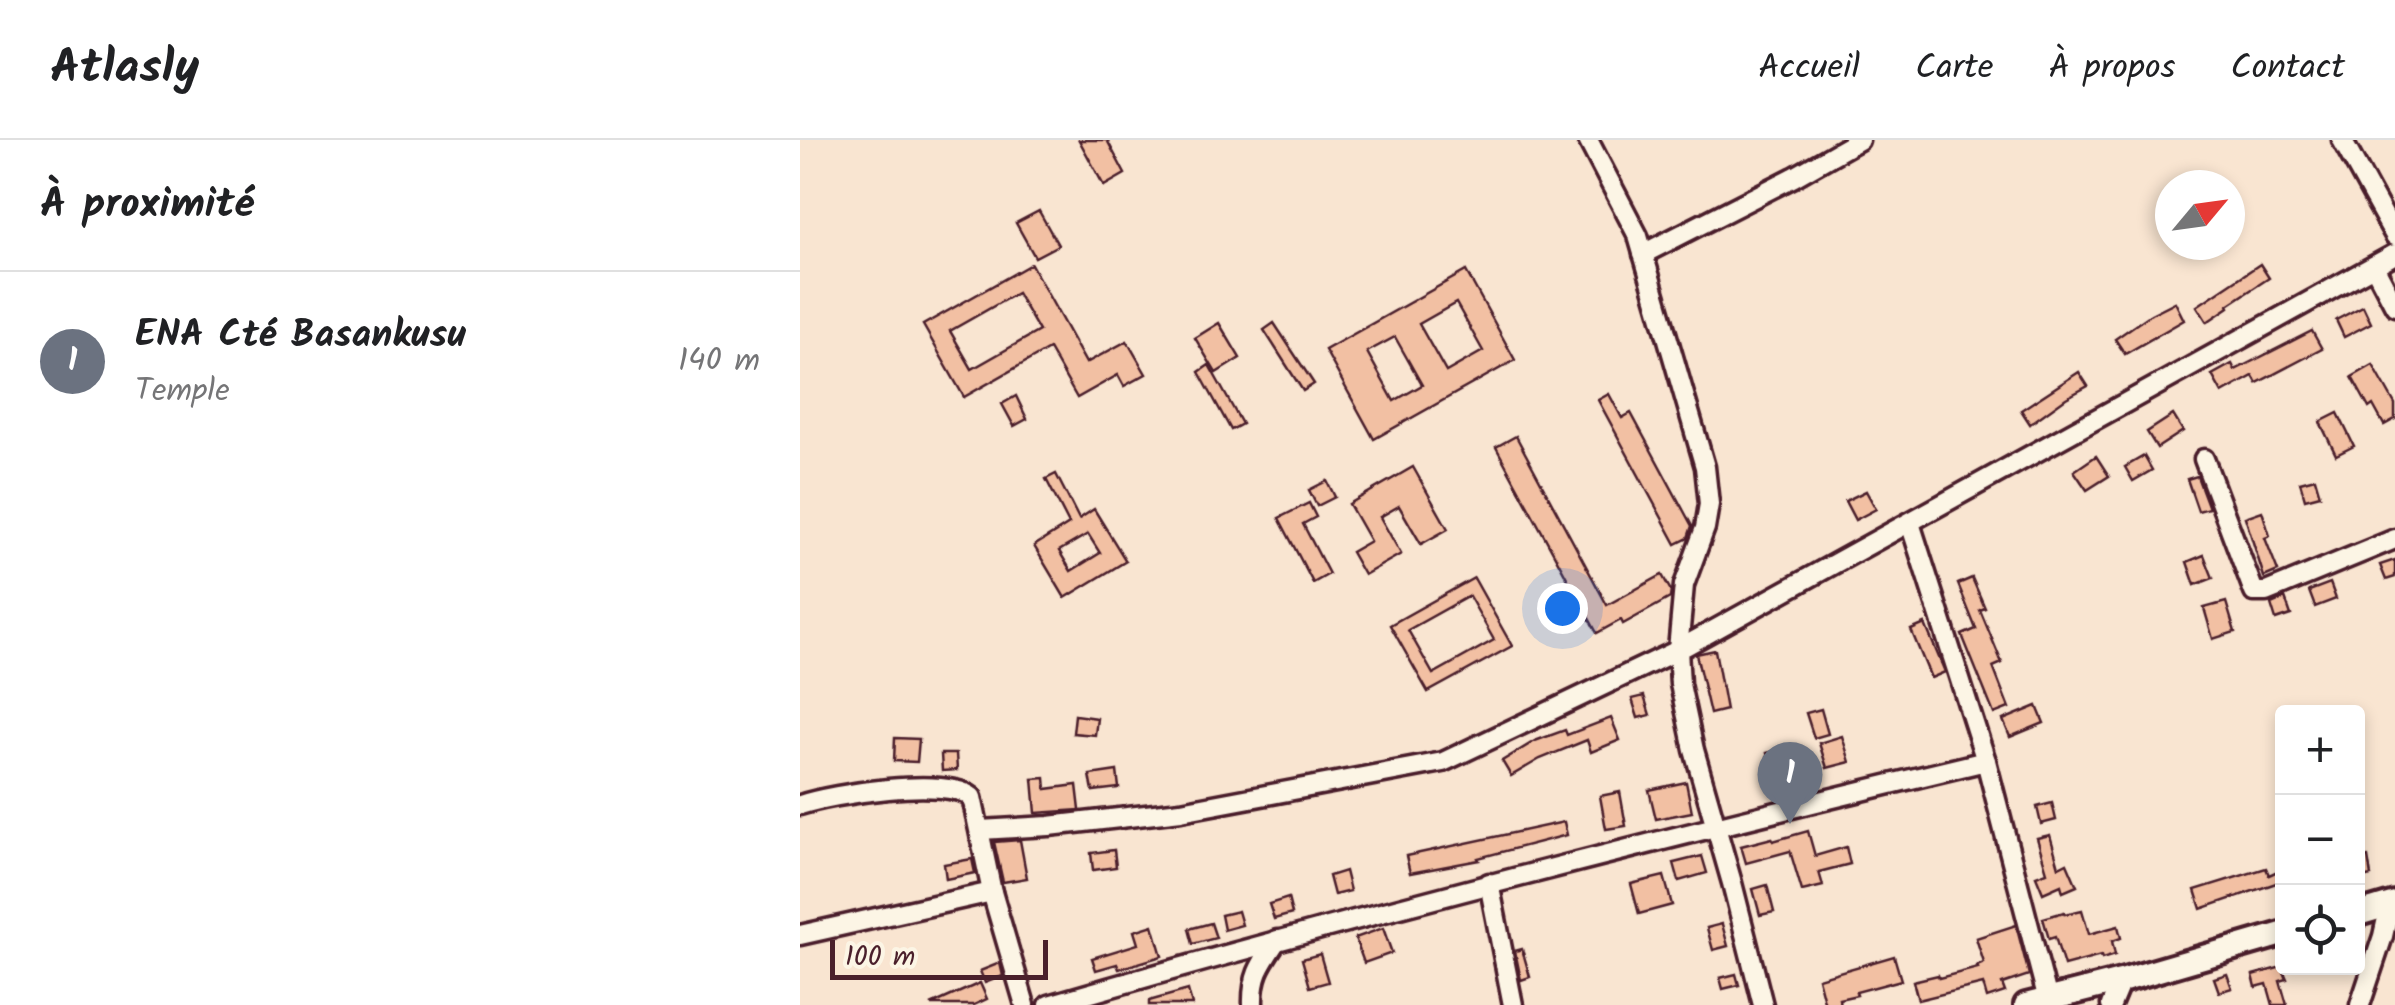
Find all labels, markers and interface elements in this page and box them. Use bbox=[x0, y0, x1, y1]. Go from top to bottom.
text: Atlasly bbox=[50, 31, 199, 107]
text: Accueil bbox=[1758, 41, 1860, 97]
text: Carte bbox=[1915, 41, 1993, 97]
text: À propos bbox=[2048, 41, 2175, 97]
text: Contact bbox=[2230, 41, 2345, 97]
north arrow bbox=[2155, 170, 2245, 260]
text: À proximité bbox=[40, 172, 254, 239]
text: ENA Cté Basankusu bbox=[135, 306, 466, 366]
text: 1 bbox=[68, 336, 77, 387]
text: 140 m bbox=[678, 336, 760, 387]
text: Temple bbox=[135, 366, 230, 417]
your location bbox=[1537, 583, 1588, 634]
map controls bbox=[2275, 705, 2365, 975]
button: + bbox=[2275, 705, 2365, 795]
pin: 1 bbox=[1758, 742, 1822, 824]
button: − bbox=[2275, 795, 2365, 885]
button: locate bbox=[2275, 885, 2365, 975]
scale bar bbox=[830, 935, 1048, 980]
text: 100 m bbox=[845, 935, 915, 980]

